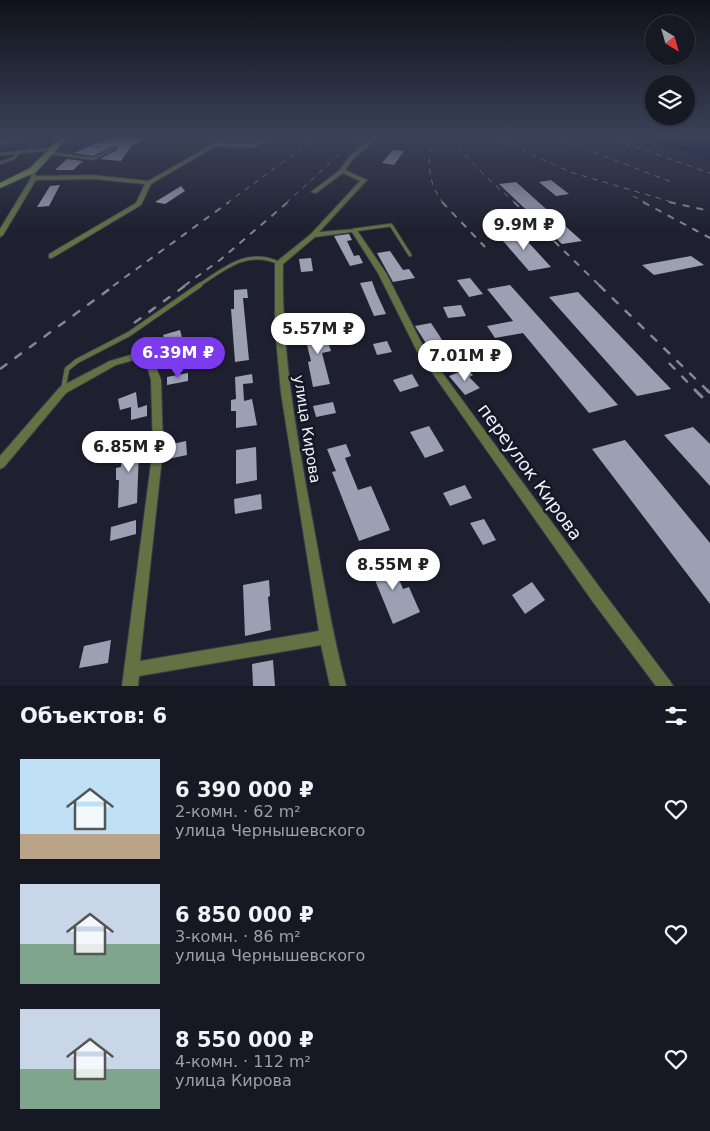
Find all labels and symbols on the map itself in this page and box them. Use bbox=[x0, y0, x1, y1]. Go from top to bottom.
north arrow bbox=[645, 15, 695, 65]
pin: 9.9M ₽ bbox=[483, 208, 565, 251]
pin: 5.57M ₽ bbox=[272, 312, 364, 355]
pin: 6.39M ₽ bbox=[132, 336, 224, 379]
pin: 7.01M ₽ bbox=[419, 340, 511, 382]
street label: улица Кирова bbox=[290, 374, 324, 484]
street label: переулок Кирова bbox=[474, 399, 587, 544]
pin: 6.85M ₽ bbox=[83, 430, 175, 473]
pin: 8.55M ₽ bbox=[347, 548, 439, 591]

